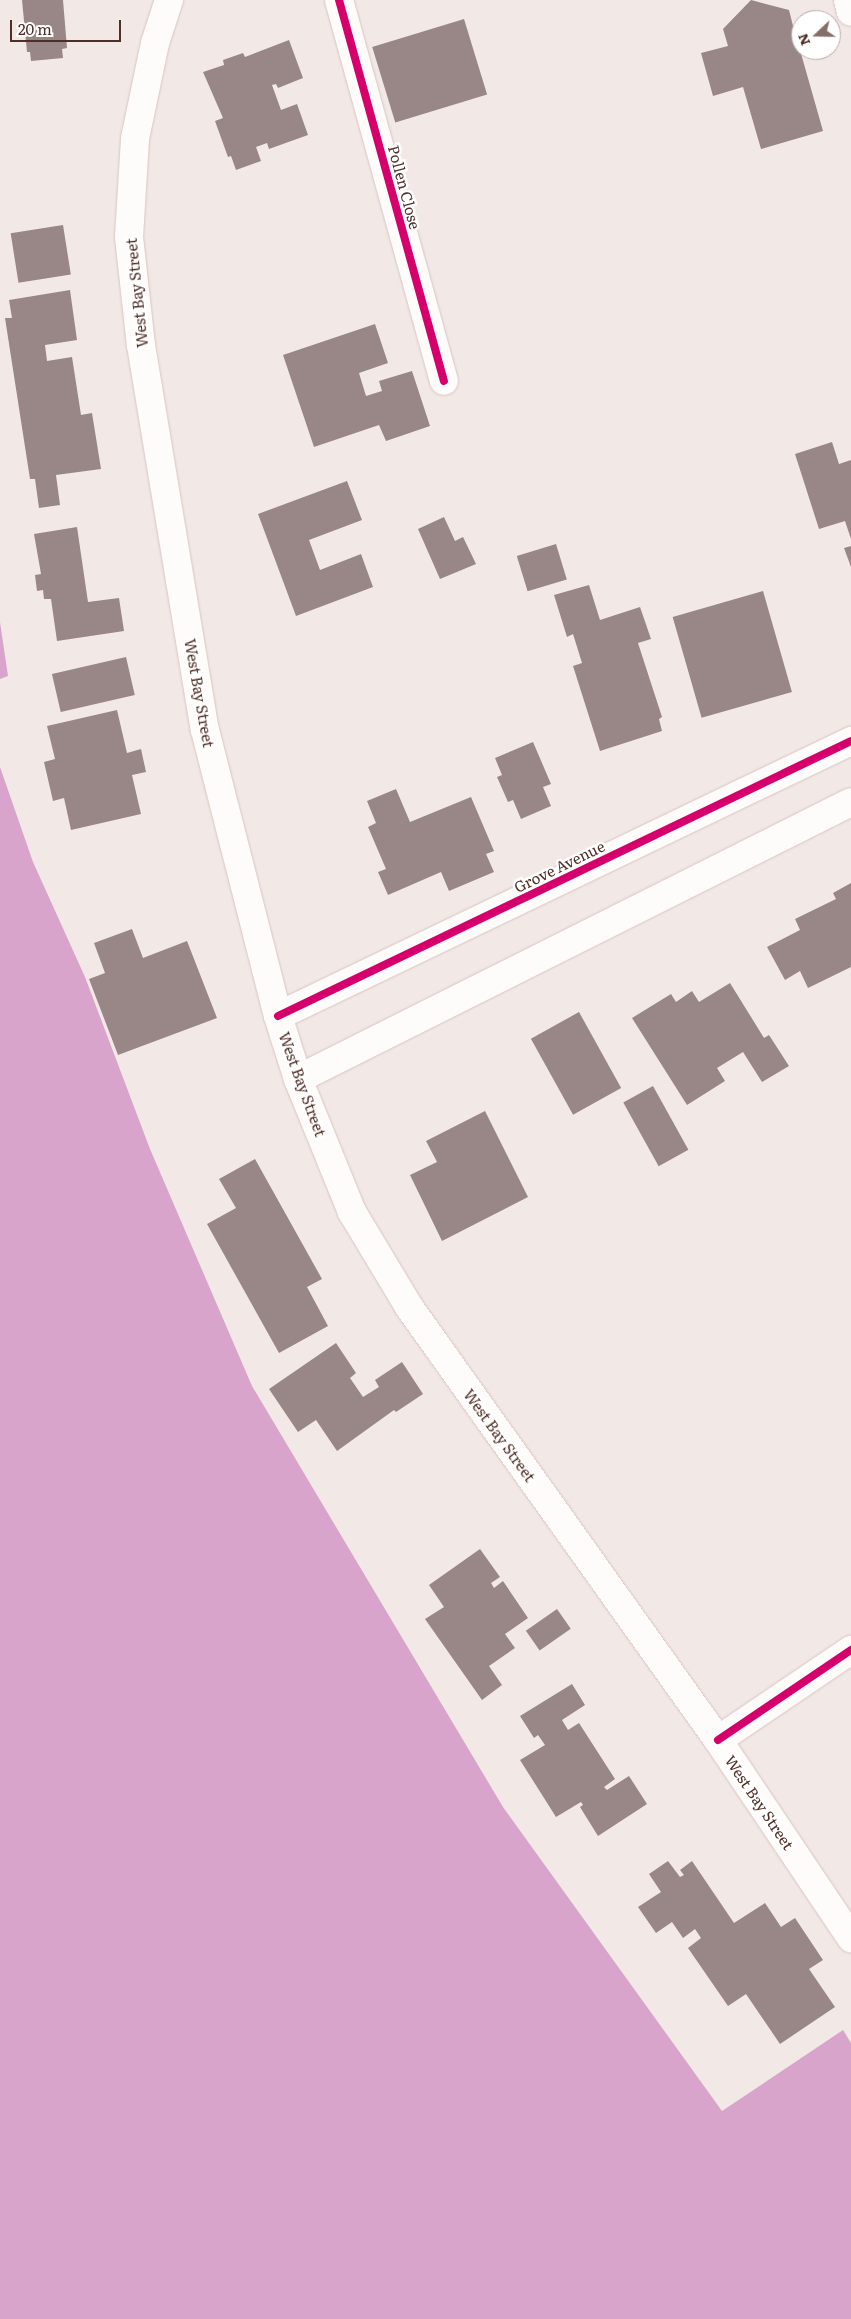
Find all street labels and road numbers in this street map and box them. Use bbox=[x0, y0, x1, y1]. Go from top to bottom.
street label: Pollen Close bbox=[385, 143, 425, 231]
street label: West Bay Street bbox=[121, 237, 151, 349]
street label: West Bay Street bbox=[182, 637, 218, 749]
street label: Grove Avenue bbox=[511, 836, 607, 896]
street label: West Bay Street bbox=[276, 1029, 330, 1139]
street label: West Bay Street bbox=[460, 1385, 540, 1485]
street label: West Bay Street bbox=[722, 1751, 798, 1853]

